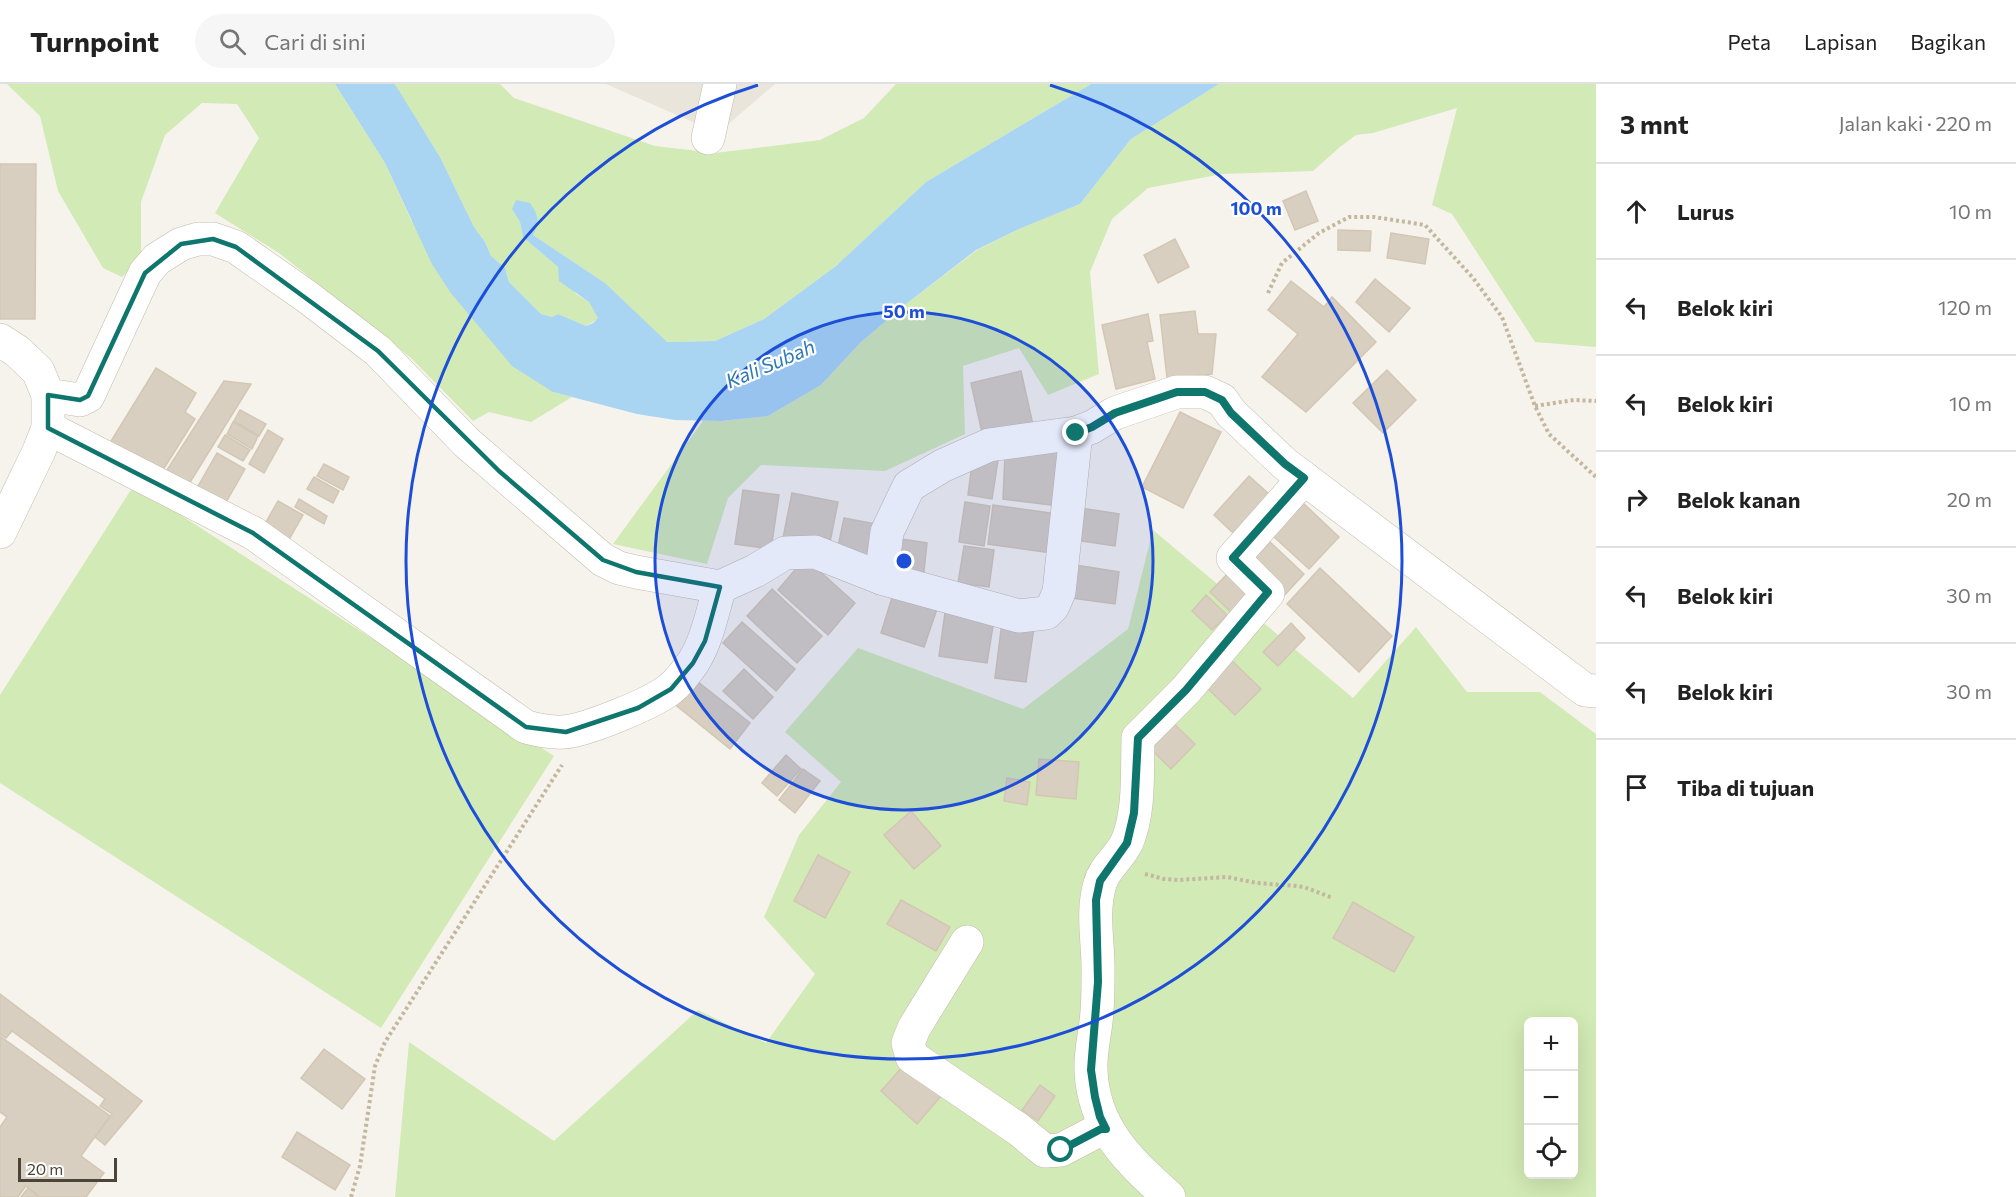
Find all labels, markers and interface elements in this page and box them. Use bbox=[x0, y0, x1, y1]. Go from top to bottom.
search box bbox=[195, 14, 615, 68]
text: Turnpoint bbox=[30, 24, 159, 58]
icon: search bbox=[216, 25, 249, 58]
text: Cari di sini bbox=[264, 28, 366, 55]
text: Peta bbox=[1728, 29, 1771, 54]
text: Lapisan bbox=[1804, 29, 1877, 54]
text: Bagikan bbox=[1910, 29, 1986, 54]
text: 3 mnt bbox=[1620, 108, 1689, 139]
text: Jalan kaki · 220 m bbox=[1839, 111, 1992, 135]
icon: ahead bbox=[1620, 195, 1653, 228]
text: 100 m bbox=[1230, 197, 1282, 219]
text: Lurus bbox=[1677, 198, 1734, 225]
text: 10 m bbox=[1949, 199, 1992, 223]
icon: left bbox=[1620, 291, 1653, 324]
text: Belok kiri bbox=[1677, 294, 1773, 321]
text: 120 m bbox=[1938, 295, 1992, 319]
text: 50 m bbox=[883, 300, 925, 322]
water label: Kali Subah bbox=[722, 333, 818, 393]
icon: left bbox=[1620, 387, 1653, 420]
text: Belok kiri bbox=[1677, 390, 1773, 417]
text: 10 m bbox=[1949, 391, 1992, 415]
route end bbox=[1062, 419, 1088, 445]
icon: right bbox=[1620, 483, 1653, 516]
text: Belok kanan bbox=[1677, 486, 1800, 513]
text: 20 m bbox=[1947, 487, 1992, 511]
centre of rings bbox=[894, 551, 914, 571]
icon: left bbox=[1620, 579, 1653, 612]
text: Belok kiri bbox=[1677, 582, 1773, 609]
text: 30 m bbox=[1946, 583, 1992, 607]
icon: left bbox=[1620, 675, 1653, 708]
text: Belok kiri bbox=[1677, 678, 1773, 705]
text: 30 m bbox=[1946, 679, 1992, 703]
icon: arrive bbox=[1620, 771, 1653, 804]
text: Tiba di tujuan bbox=[1677, 774, 1814, 801]
map controls bbox=[1524, 1017, 1578, 1179]
button: + bbox=[1524, 1017, 1578, 1071]
button: − bbox=[1524, 1071, 1578, 1125]
button: locate bbox=[1524, 1125, 1578, 1179]
route start bbox=[1047, 1136, 1073, 1162]
scale bar bbox=[18, 1155, 117, 1182]
text: 20 m bbox=[27, 1159, 63, 1178]

